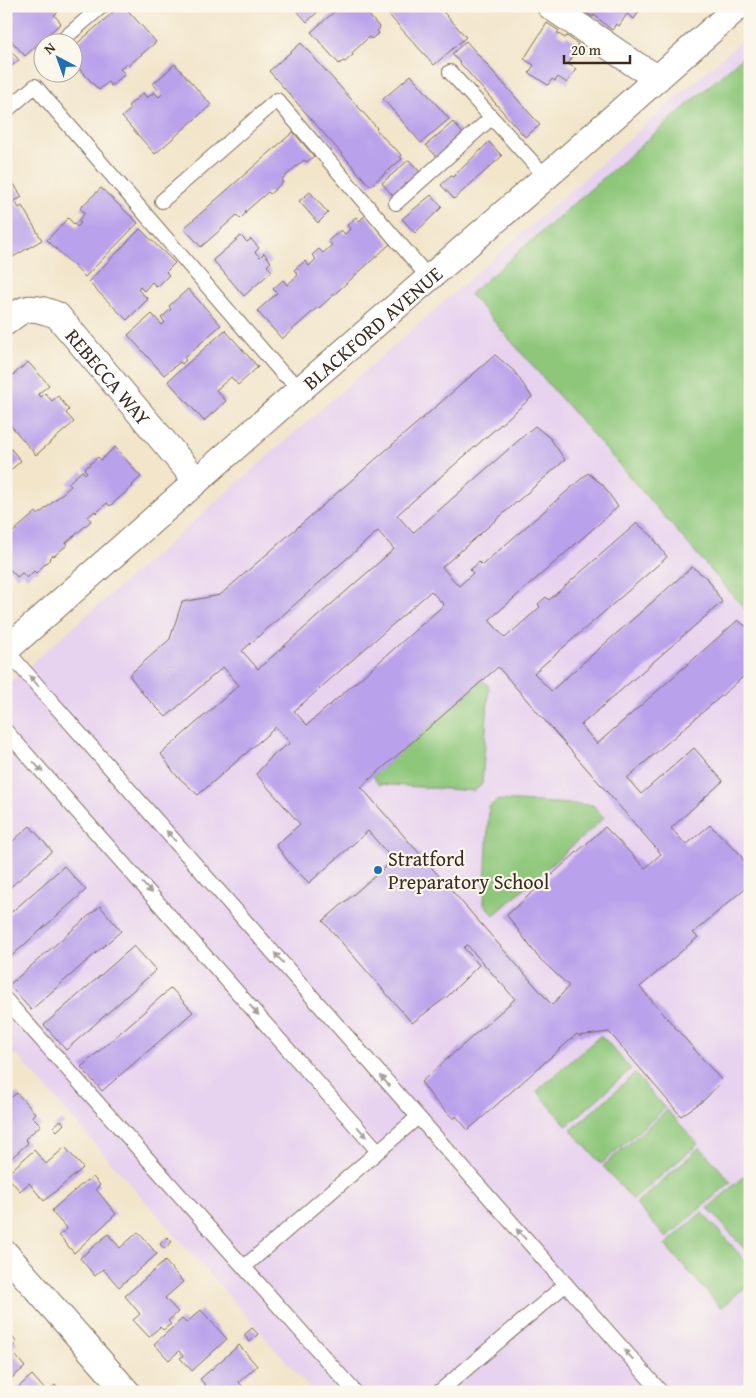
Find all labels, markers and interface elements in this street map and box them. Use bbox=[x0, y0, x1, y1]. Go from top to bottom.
north arrow bbox=[32, 32, 82, 82]
scale bar bbox=[564, 32, 630, 64]
text: N bbox=[39, 37, 60, 59]
text: 20 m bbox=[571, 39, 602, 60]
street label: BLACKFORD AVENUE bbox=[296, 259, 448, 396]
street label: REBECCA WAY bbox=[59, 322, 158, 431]
one-way arrow bbox=[28, 675, 40, 687]
one-way arrow bbox=[33, 761, 44, 774]
one-way arrow bbox=[165, 831, 177, 843]
place label: Stratford Preparatory School bbox=[388, 844, 550, 896]
marker: Stratford Preparatory School bbox=[372, 864, 384, 876]
one-way arrow bbox=[141, 882, 153, 894]
one-way arrow bbox=[273, 952, 284, 965]
one-way arrow bbox=[249, 1003, 260, 1016]
one-way arrow bbox=[380, 1074, 391, 1087]
one-way arrow bbox=[356, 1126, 367, 1139]
one-way arrow bbox=[515, 1228, 527, 1240]
one-way arrow bbox=[623, 1350, 635, 1362]

